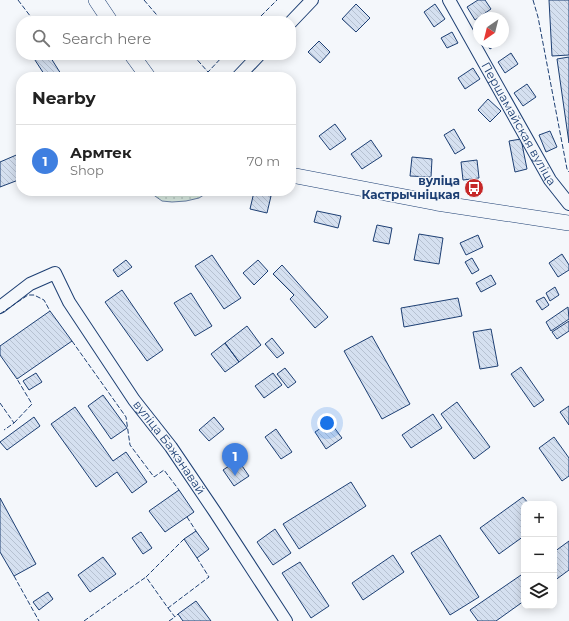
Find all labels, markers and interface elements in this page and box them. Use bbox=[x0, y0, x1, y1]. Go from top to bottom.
north arrow bbox=[473, 12, 509, 48]
search box bbox=[16, 16, 296, 60]
icon: search bbox=[30, 27, 52, 49]
text: Search here bbox=[62, 29, 151, 48]
street label: Першамайская вуліца bbox=[478, 59, 560, 188]
text: Nearby bbox=[32, 88, 96, 108]
text: Армтек bbox=[70, 143, 132, 162]
text: 1 bbox=[42, 153, 48, 169]
text: 70 m bbox=[247, 153, 280, 169]
text: Shop bbox=[70, 162, 104, 178]
place label: вуліца Кастрычніцкая bbox=[362, 173, 460, 202]
bus stop icon: вуліца Кастрычніцкая bbox=[463, 177, 485, 199]
street label: вуліца Бажэнавай bbox=[130, 397, 209, 497]
your location bbox=[317, 413, 337, 433]
pin: 1 bbox=[222, 443, 248, 476]
map controls bbox=[521, 501, 557, 609]
button: + bbox=[521, 501, 557, 537]
button: − bbox=[521, 537, 557, 573]
button: layers bbox=[521, 573, 557, 609]

